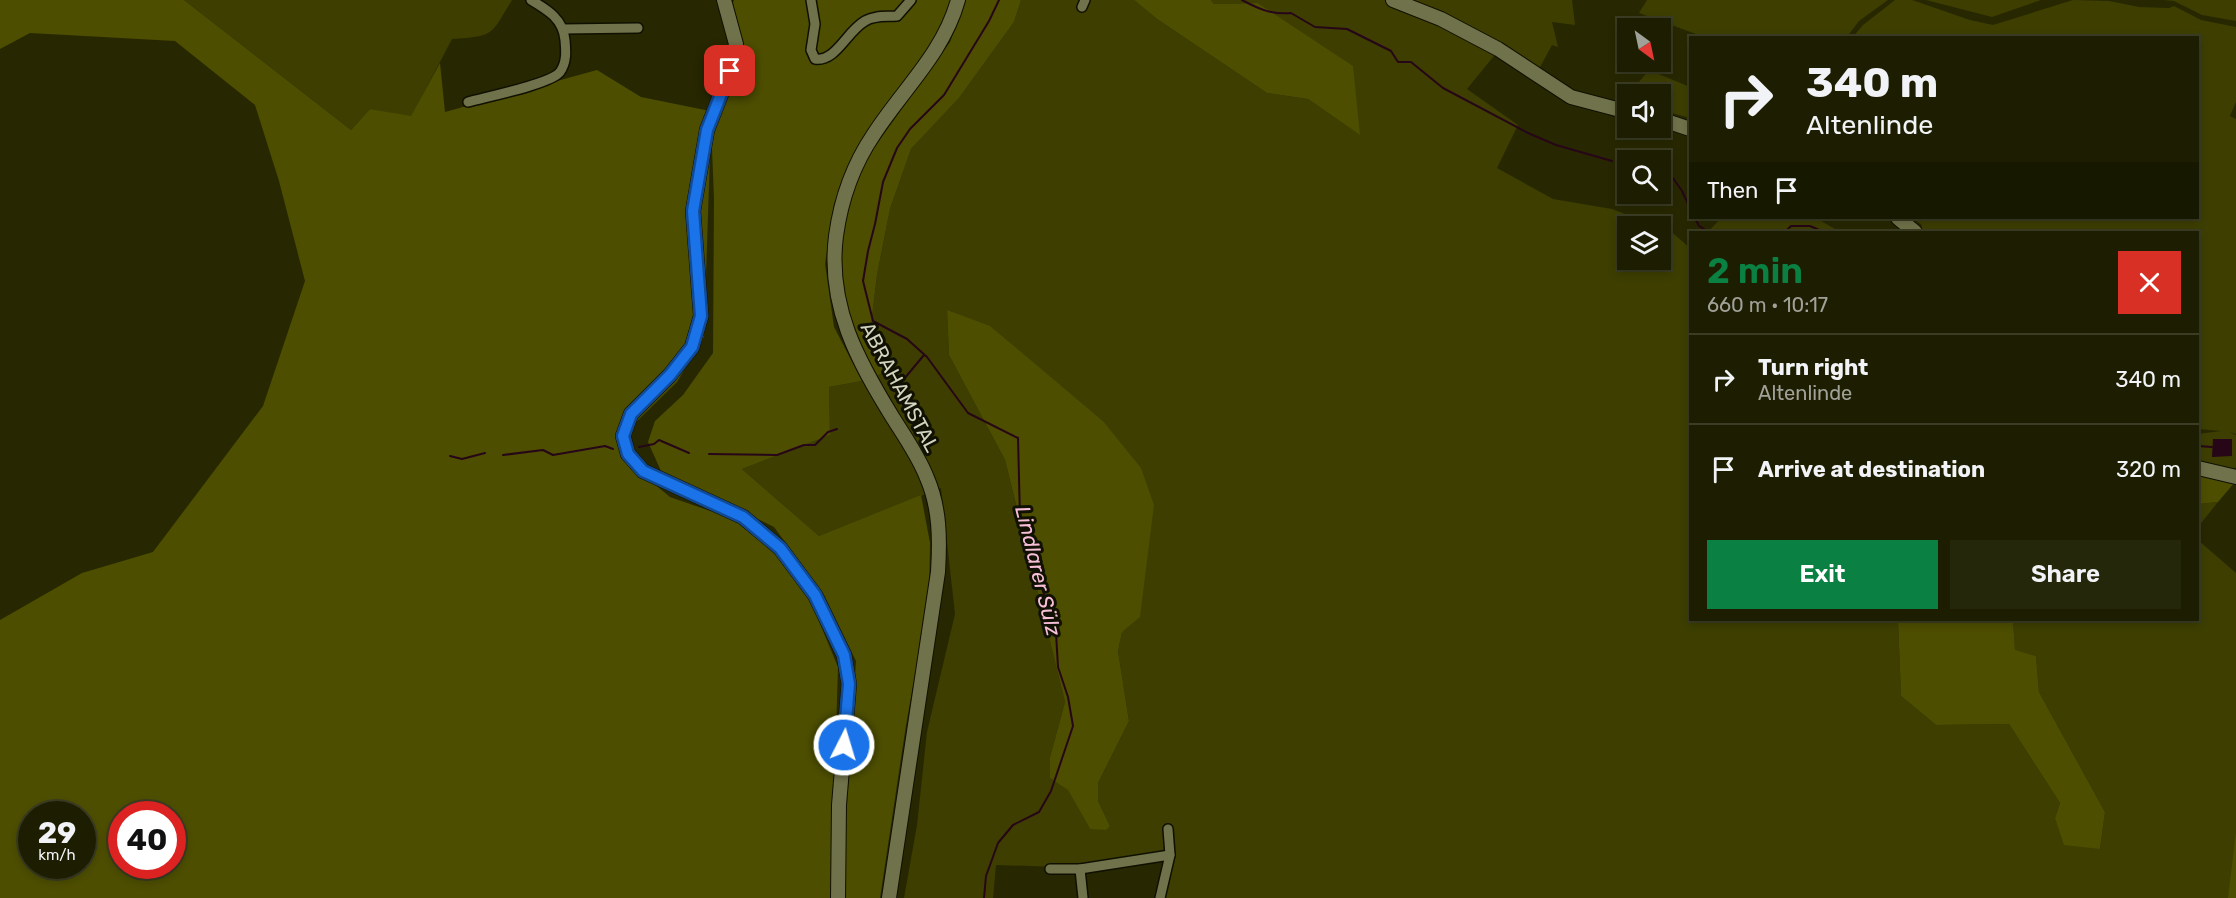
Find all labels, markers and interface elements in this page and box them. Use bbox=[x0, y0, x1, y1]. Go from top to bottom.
north arrow bbox=[1617, 18, 1671, 72]
map controls bbox=[1617, 18, 1671, 270]
pin bbox=[704, 45, 755, 96]
icon: arrive bbox=[713, 54, 746, 87]
text: 340 m bbox=[1806, 58, 1938, 108]
icon: right bbox=[1707, 60, 1785, 138]
button: sound bbox=[1617, 84, 1671, 138]
text: Altenlinde bbox=[1806, 109, 1933, 141]
button: search bbox=[1617, 150, 1671, 204]
icon: arrive bbox=[1770, 174, 1803, 207]
text: Then bbox=[1707, 177, 1758, 204]
button: layers bbox=[1617, 216, 1671, 270]
text: 2 min bbox=[1707, 249, 1803, 292]
button: close bbox=[2118, 251, 2181, 314]
text: 660 m · 10:17 bbox=[1707, 293, 1828, 317]
street label: ABRAHAMSTAL bbox=[856, 318, 944, 456]
text: Turn right bbox=[1758, 354, 1868, 381]
icon: right bbox=[1707, 363, 1740, 396]
text: 340 m bbox=[2115, 366, 2181, 393]
text: Altenlinde bbox=[1758, 381, 1852, 405]
icon: arrive bbox=[1707, 453, 1740, 486]
text: Arrive at destination bbox=[1758, 456, 1985, 483]
text: 320 m bbox=[2116, 456, 2181, 483]
water label: Lindlarer Sülz bbox=[1010, 503, 1067, 639]
button: Exit bbox=[1707, 540, 1938, 609]
button: Share bbox=[1950, 540, 2181, 609]
position arrow bbox=[812, 713, 876, 777]
speed limit sign: 40 bbox=[108, 801, 186, 879]
text: 29 bbox=[38, 815, 76, 851]
text: km/h bbox=[38, 846, 76, 864]

